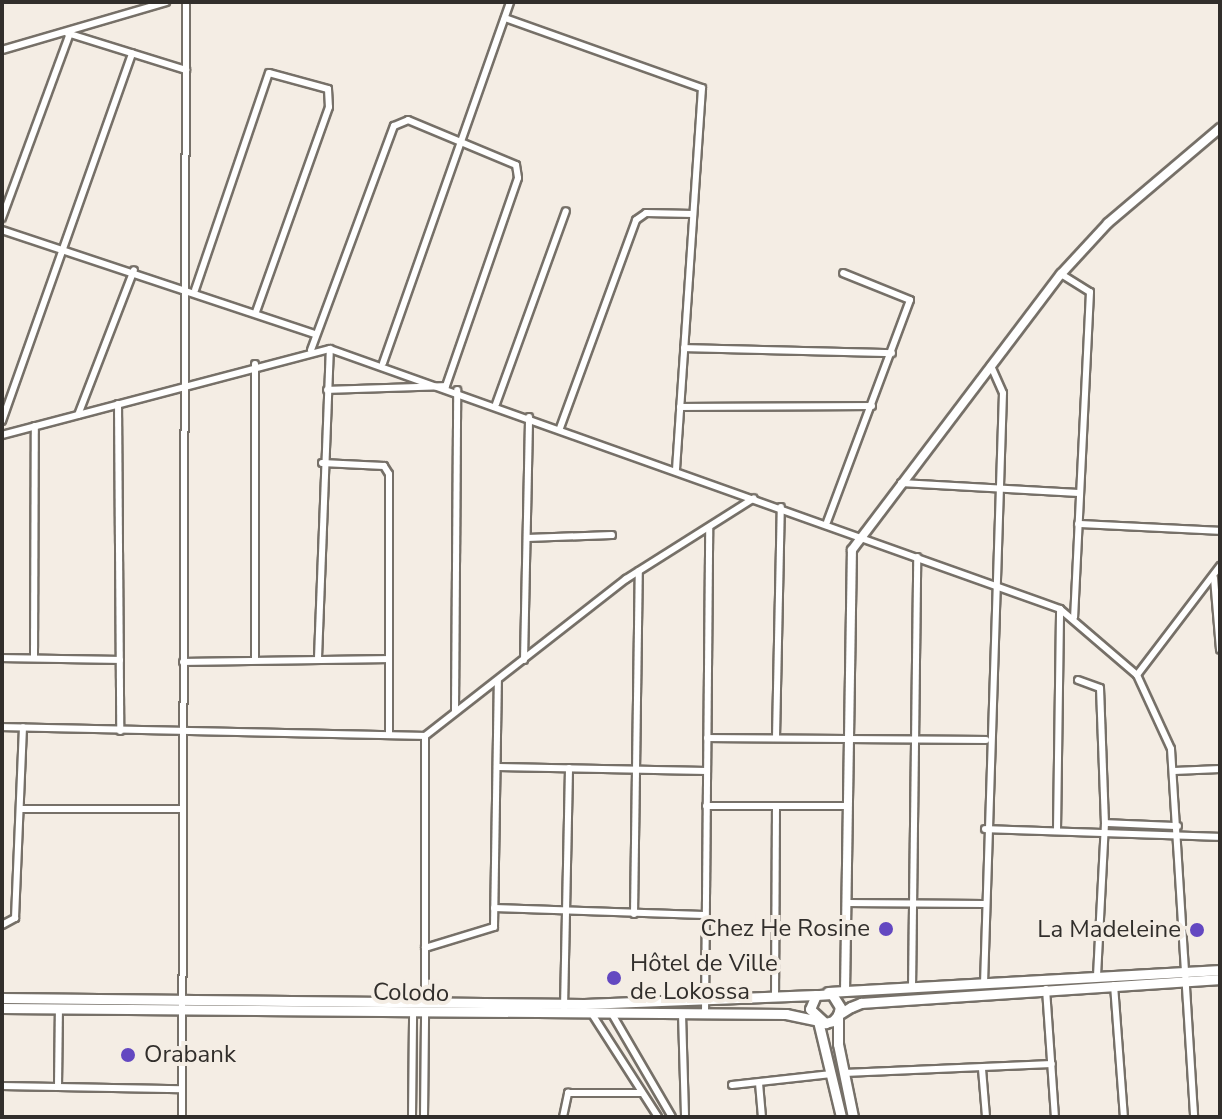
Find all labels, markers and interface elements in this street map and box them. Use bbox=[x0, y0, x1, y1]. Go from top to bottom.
place label: Chez He Rosine bbox=[700, 915, 870, 943]
place label: La Madeleine bbox=[1037, 916, 1181, 944]
marker: Chez He Rosine bbox=[877, 920, 895, 938]
marker: La Madeleine bbox=[1188, 921, 1206, 939]
place label: Hôtel de Ville de Lokossa bbox=[630, 950, 778, 1006]
marker: Hôtel de Ville de Lokossa bbox=[605, 969, 623, 987]
street label: Colodo bbox=[373, 978, 449, 1008]
place label: Orabank bbox=[144, 1041, 236, 1069]
marker: Orabank bbox=[119, 1046, 137, 1064]

